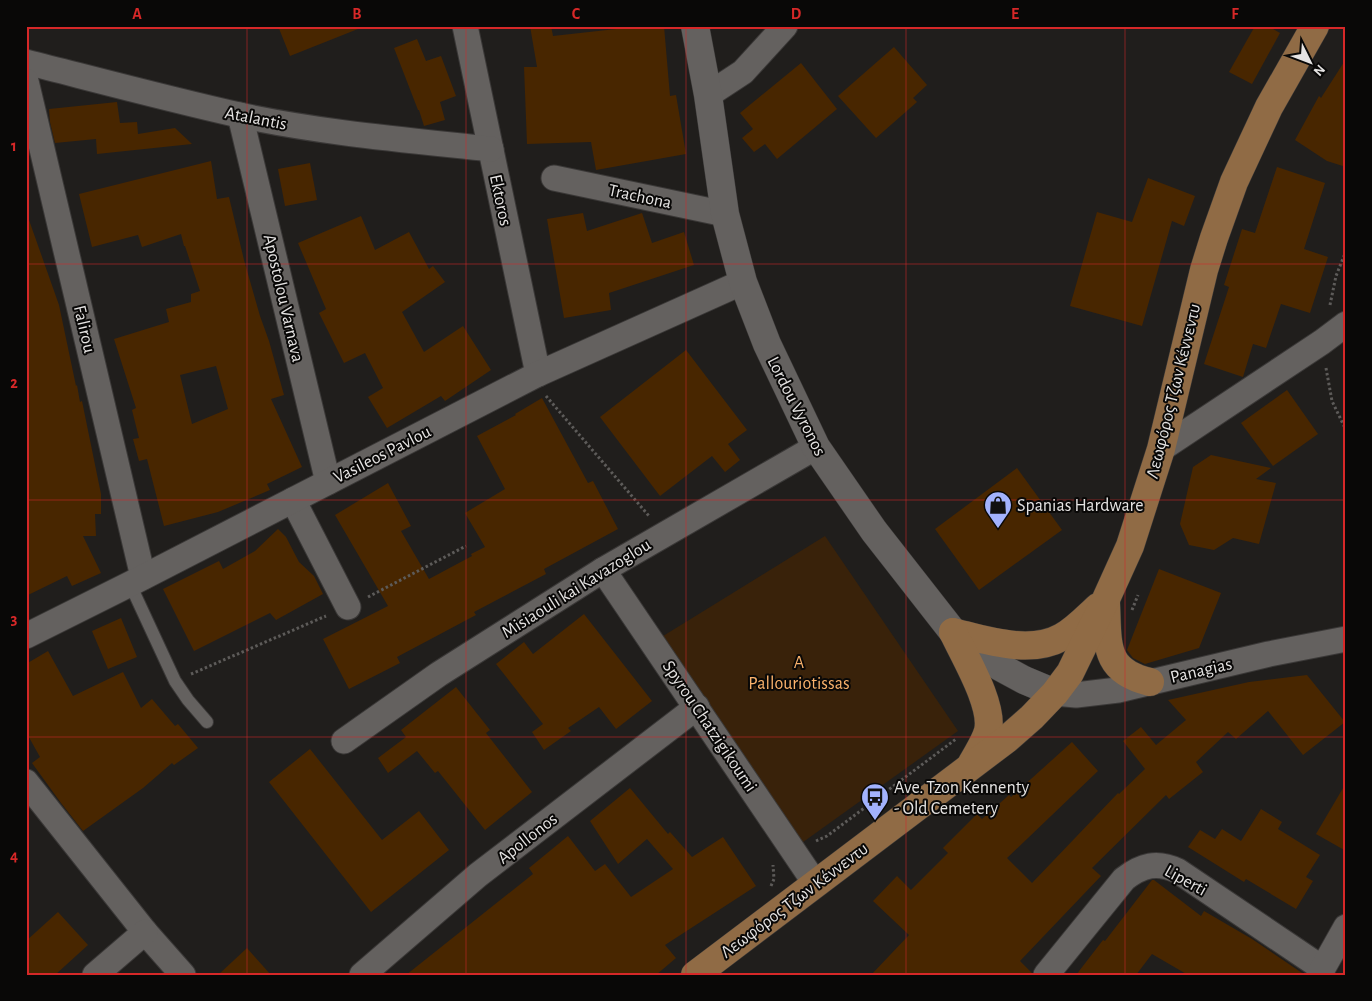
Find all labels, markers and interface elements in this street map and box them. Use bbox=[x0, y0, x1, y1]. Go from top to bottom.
text: A bbox=[132, 6, 142, 22]
text: B bbox=[352, 6, 362, 22]
text: C bbox=[572, 6, 581, 22]
text: D bbox=[791, 6, 802, 22]
text: E bbox=[1011, 6, 1019, 22]
text: F bbox=[1231, 6, 1239, 22]
north arrow bbox=[1284, 38, 1334, 88]
text: N bbox=[1310, 62, 1327, 78]
street label: Atalantis bbox=[223, 104, 288, 134]
text: 1 bbox=[11, 138, 17, 154]
street label: Ektoros bbox=[486, 173, 514, 228]
street label: Trachona bbox=[607, 182, 673, 212]
street label: Apostolou Varnava bbox=[260, 233, 306, 364]
street label: Λεωφόρος Τζων Κέννεντυ bbox=[1144, 302, 1204, 480]
street label: Falirou bbox=[70, 304, 98, 355]
street label: Lordou Vyronos bbox=[763, 354, 829, 459]
text: 2 bbox=[10, 375, 18, 391]
street label: Vasileos Pavlou bbox=[331, 423, 434, 487]
shop icon: Spanias Hardware bbox=[983, 490, 1013, 529]
place label: Spanias Hardware bbox=[1017, 497, 1144, 515]
street label: Misiaouli kai Kavazoglou bbox=[499, 536, 654, 642]
text: 3 bbox=[11, 611, 18, 627]
park label: A Pallouriotissas bbox=[748, 654, 850, 693]
street label: Panagias bbox=[1169, 655, 1234, 687]
street label: Spyrou Chatzigikoumi bbox=[659, 658, 760, 795]
place label: Ave. Tzon Kennenty - Old Cemetery bbox=[894, 779, 1029, 818]
bus stop icon: Ave. Tzon Kennenty - Old Cemetery bbox=[860, 782, 890, 821]
street label: Apollonos bbox=[494, 810, 561, 868]
street label: Λεωφόρος Τζων Κέννεντυ bbox=[718, 840, 872, 962]
text: 4 bbox=[10, 848, 18, 864]
street label: Liperti bbox=[1161, 862, 1210, 900]

